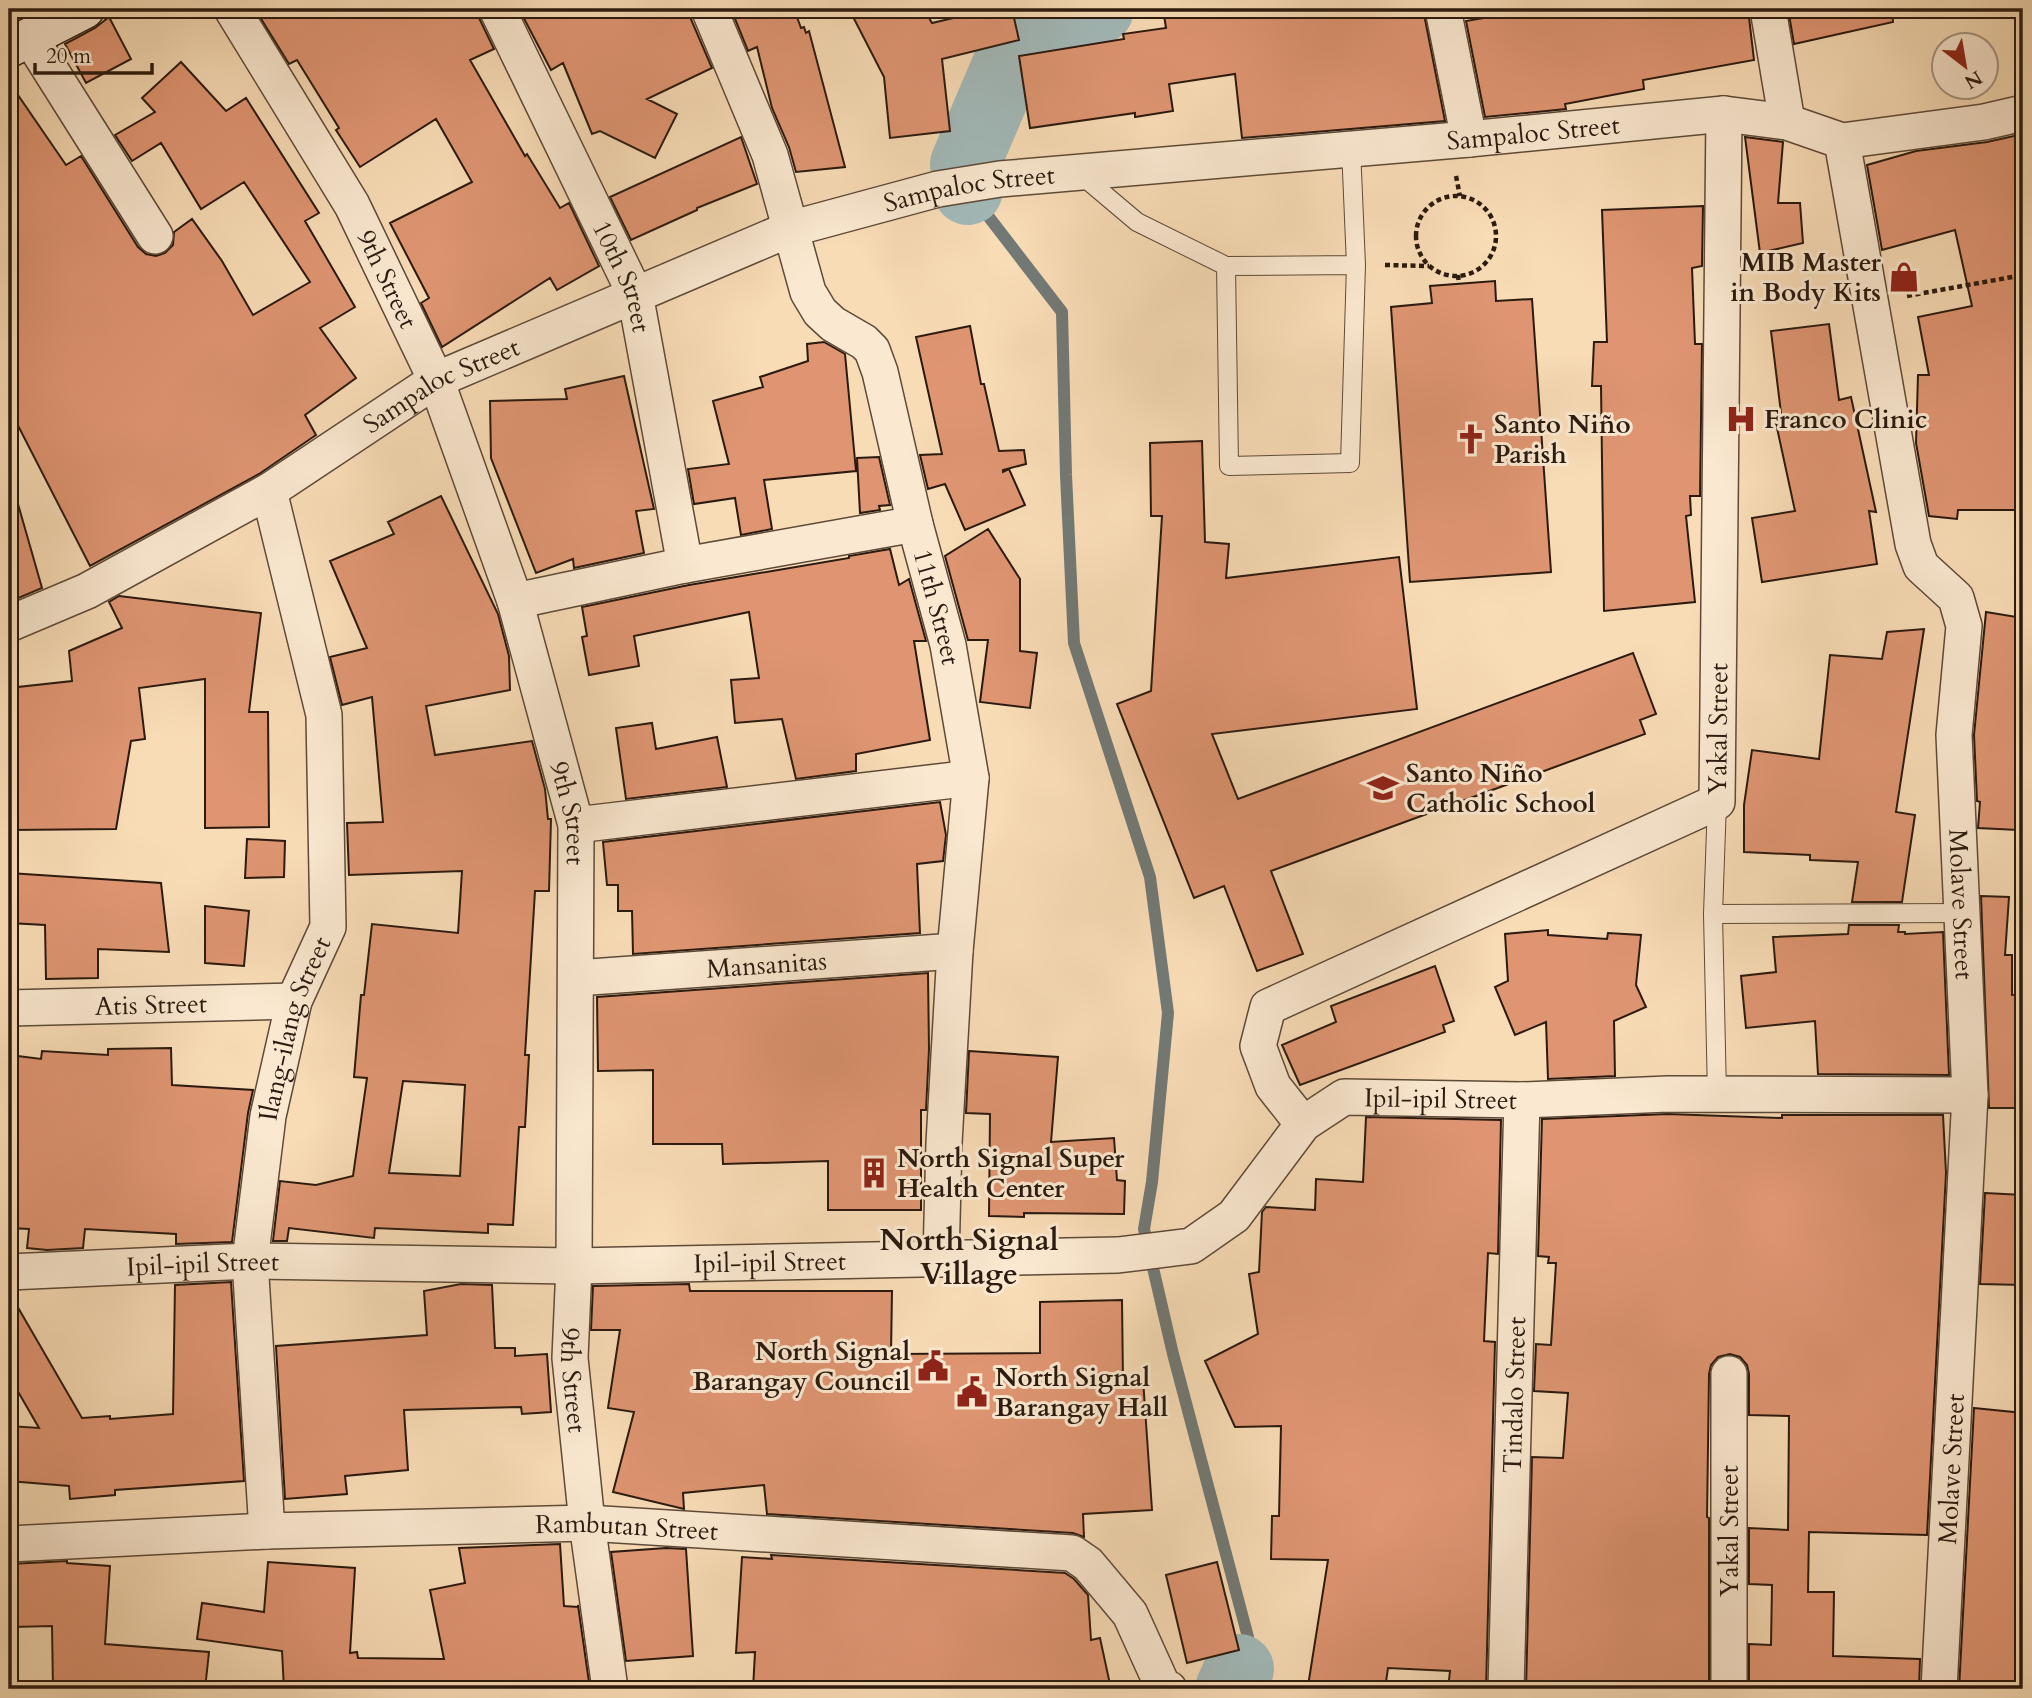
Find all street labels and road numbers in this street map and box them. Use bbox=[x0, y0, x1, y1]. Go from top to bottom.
street label: Sampaloc Street bbox=[1445, 107, 1621, 159]
street label: Sampaloc Street bbox=[880, 157, 1056, 221]
street label: 10th Street bbox=[584, 215, 659, 335]
street label: 9th Street bbox=[349, 224, 426, 334]
street label: Sampaloc Street bbox=[356, 329, 525, 442]
street label: 11th Street bbox=[905, 545, 968, 668]
street label: Yakal Street bbox=[1700, 663, 1736, 795]
street label: 9th Street bbox=[541, 757, 593, 865]
street label: Molave Street bbox=[1940, 828, 1982, 980]
street label: Ilang-ilang Street bbox=[251, 931, 339, 1123]
street label: Mansanitas bbox=[705, 943, 828, 987]
street label: Atis Street bbox=[94, 986, 208, 1024]
street label: Ipil-ipil Street bbox=[1364, 1080, 1517, 1118]
street label: Ipil-ipil Street bbox=[126, 1244, 279, 1285]
street label: Ipil-ipil Street bbox=[693, 1244, 846, 1282]
street label: Tindalo Street bbox=[1495, 1316, 1534, 1474]
street label: 9th Street bbox=[552, 1327, 595, 1434]
street label: Molave Street bbox=[1930, 1393, 1973, 1545]
street label: Yakal Street bbox=[1712, 1465, 1747, 1597]
street label: Rambutan Street bbox=[535, 1506, 719, 1549]

